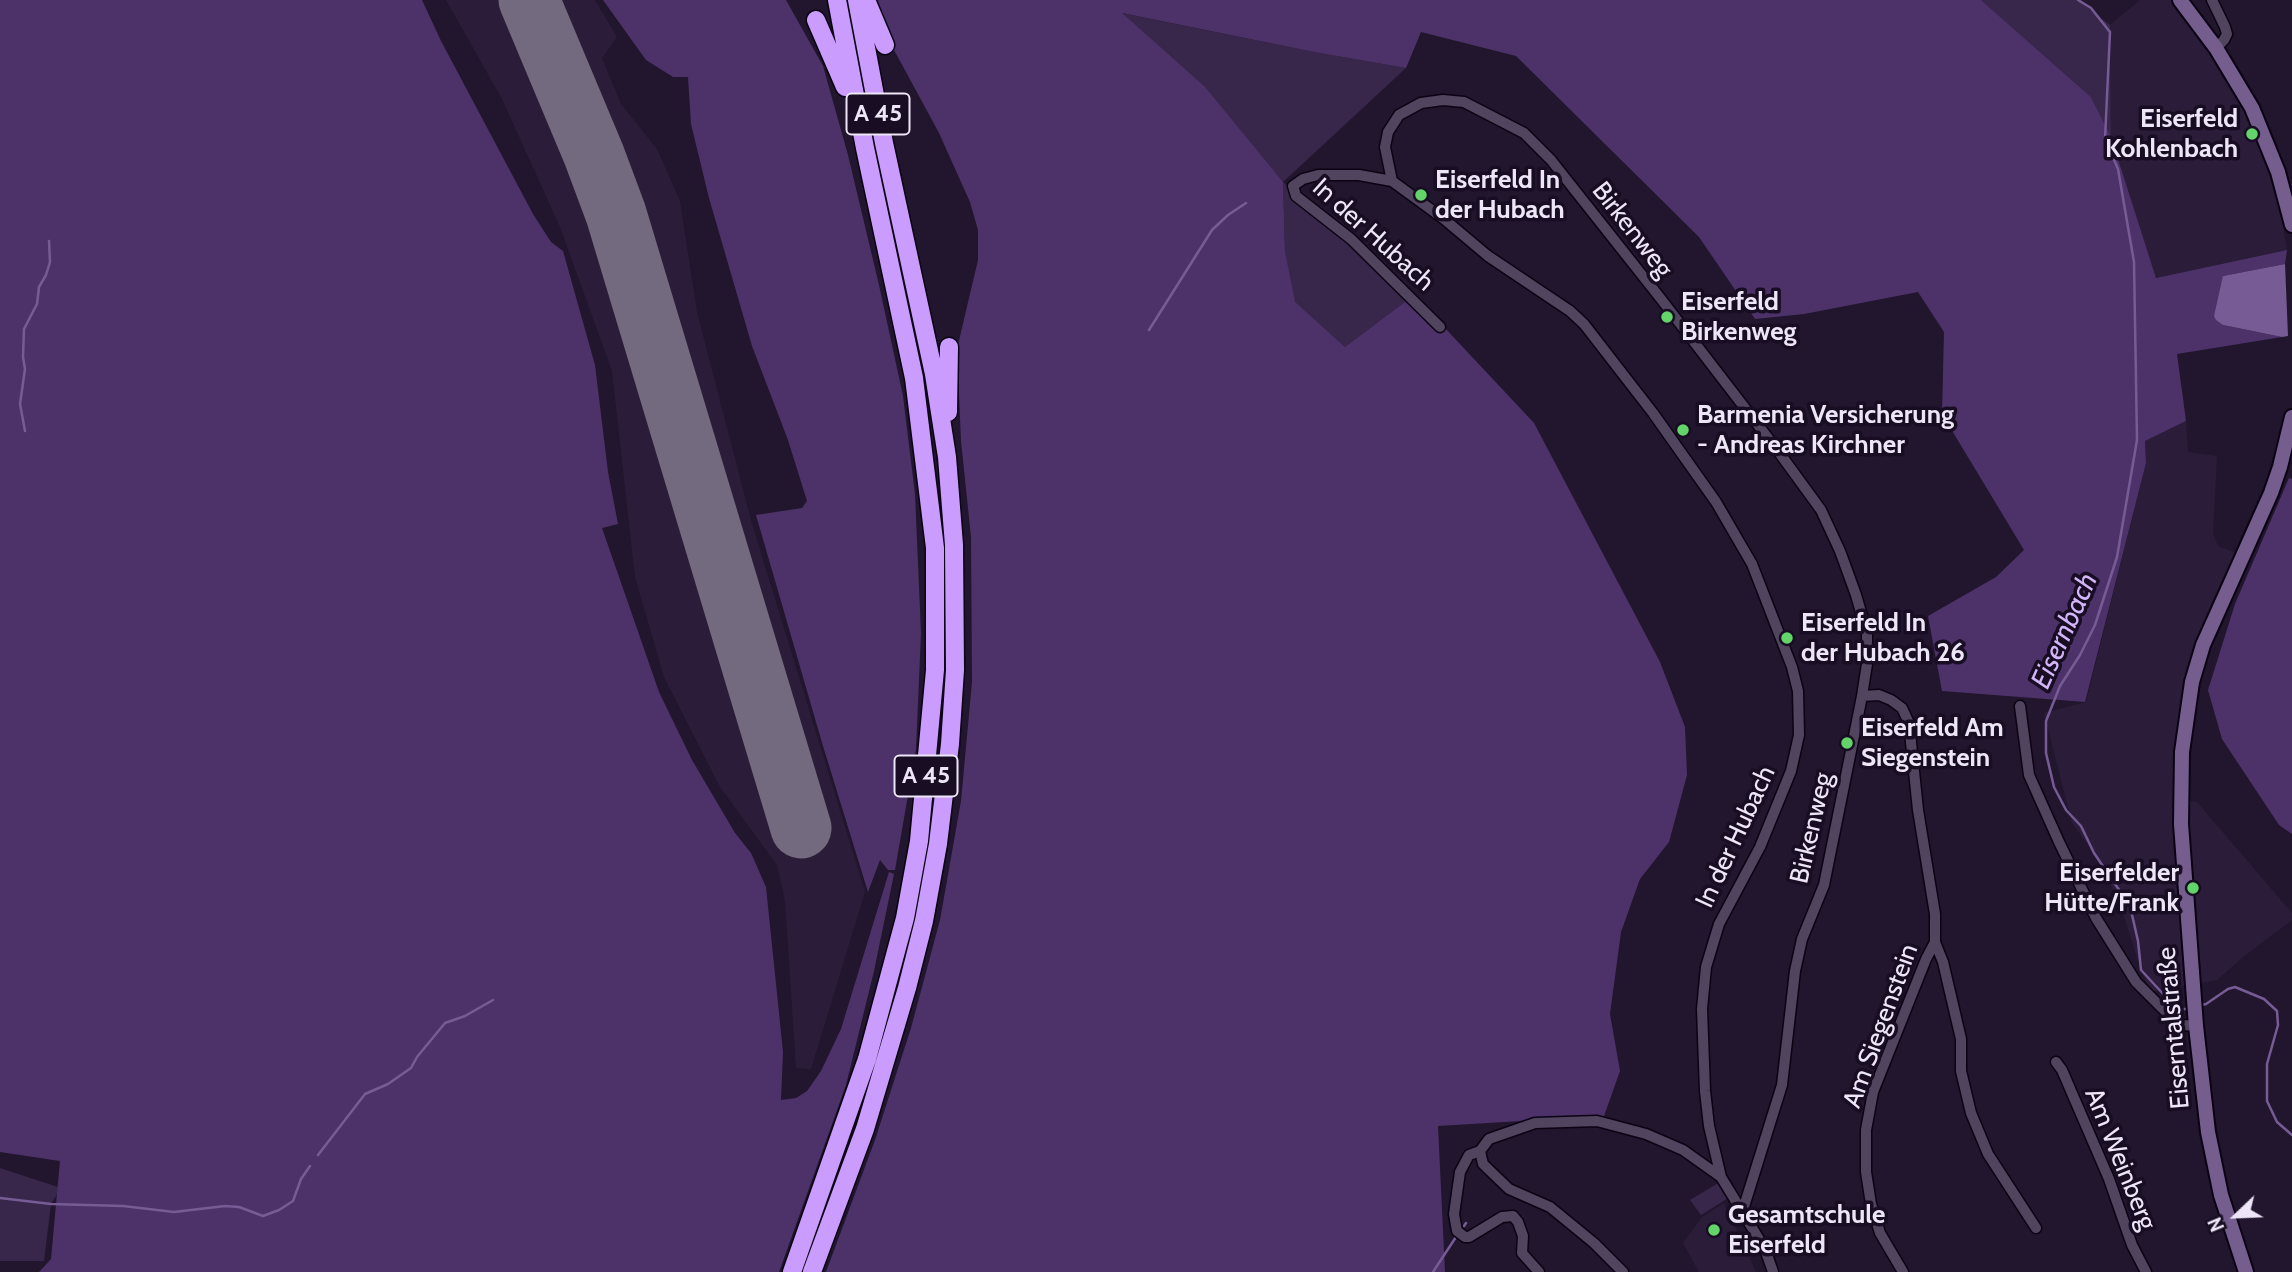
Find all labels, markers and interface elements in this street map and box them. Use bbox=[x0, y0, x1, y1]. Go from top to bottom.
road number: A 45 bbox=[846, 93, 910, 134]
place label: Eiserfeld Kohlenbach bbox=[2105, 103, 2238, 164]
marker: Eiserfeld Kohlenbach bbox=[2244, 126, 2260, 142]
place label: Eiserfeld In der Hubach bbox=[1435, 164, 1565, 226]
street label: In der Hubach bbox=[1306, 172, 1440, 298]
street label: Birkenweg bbox=[1585, 176, 1679, 284]
marker: Eiserfeld In der Hubach bbox=[1413, 187, 1429, 203]
place label: Eiserfeld Birkenweg bbox=[1681, 286, 1797, 348]
marker: Eiserfeld Birkenweg bbox=[1659, 309, 1675, 325]
place label: Barmenia Versicherung - Andreas Kirchner bbox=[1697, 399, 1954, 460]
marker: Barmenia Versicherung - Andreas Kirchner bbox=[1675, 422, 1691, 438]
water label: Eisernbach bbox=[2025, 568, 2105, 694]
place label: Eiserfeld In der Hubach 26 bbox=[1801, 607, 1965, 668]
marker: Eiserfeld In der Hubach 26 bbox=[1779, 630, 1795, 646]
place label: Eiserfeld Am Siegenstein bbox=[1861, 712, 2004, 774]
marker: Eiserfeld Am Siegenstein bbox=[1839, 735, 1855, 751]
road number: A 45 bbox=[894, 756, 958, 796]
street label: In der Hubach bbox=[1690, 761, 1782, 913]
street label: Birkenweg bbox=[1784, 770, 1840, 886]
place label: Eiserfelder Hütte/Frank bbox=[2044, 857, 2179, 918]
marker: Eiserfelder Hütte/Frank bbox=[2185, 880, 2201, 896]
street label: Am Siegenstein bbox=[1837, 940, 1925, 1112]
street label: Eiserntalstraße bbox=[2151, 946, 2197, 1110]
street label: Am Weinberg bbox=[2077, 1083, 2163, 1235]
north arrow bbox=[2201, 1181, 2271, 1251]
place label: Gesamtschule Eiserfeld bbox=[1728, 1199, 1885, 1260]
text: N bbox=[2203, 1214, 2229, 1235]
marker: Gesamtschule Eiserfeld bbox=[1706, 1222, 1722, 1238]

